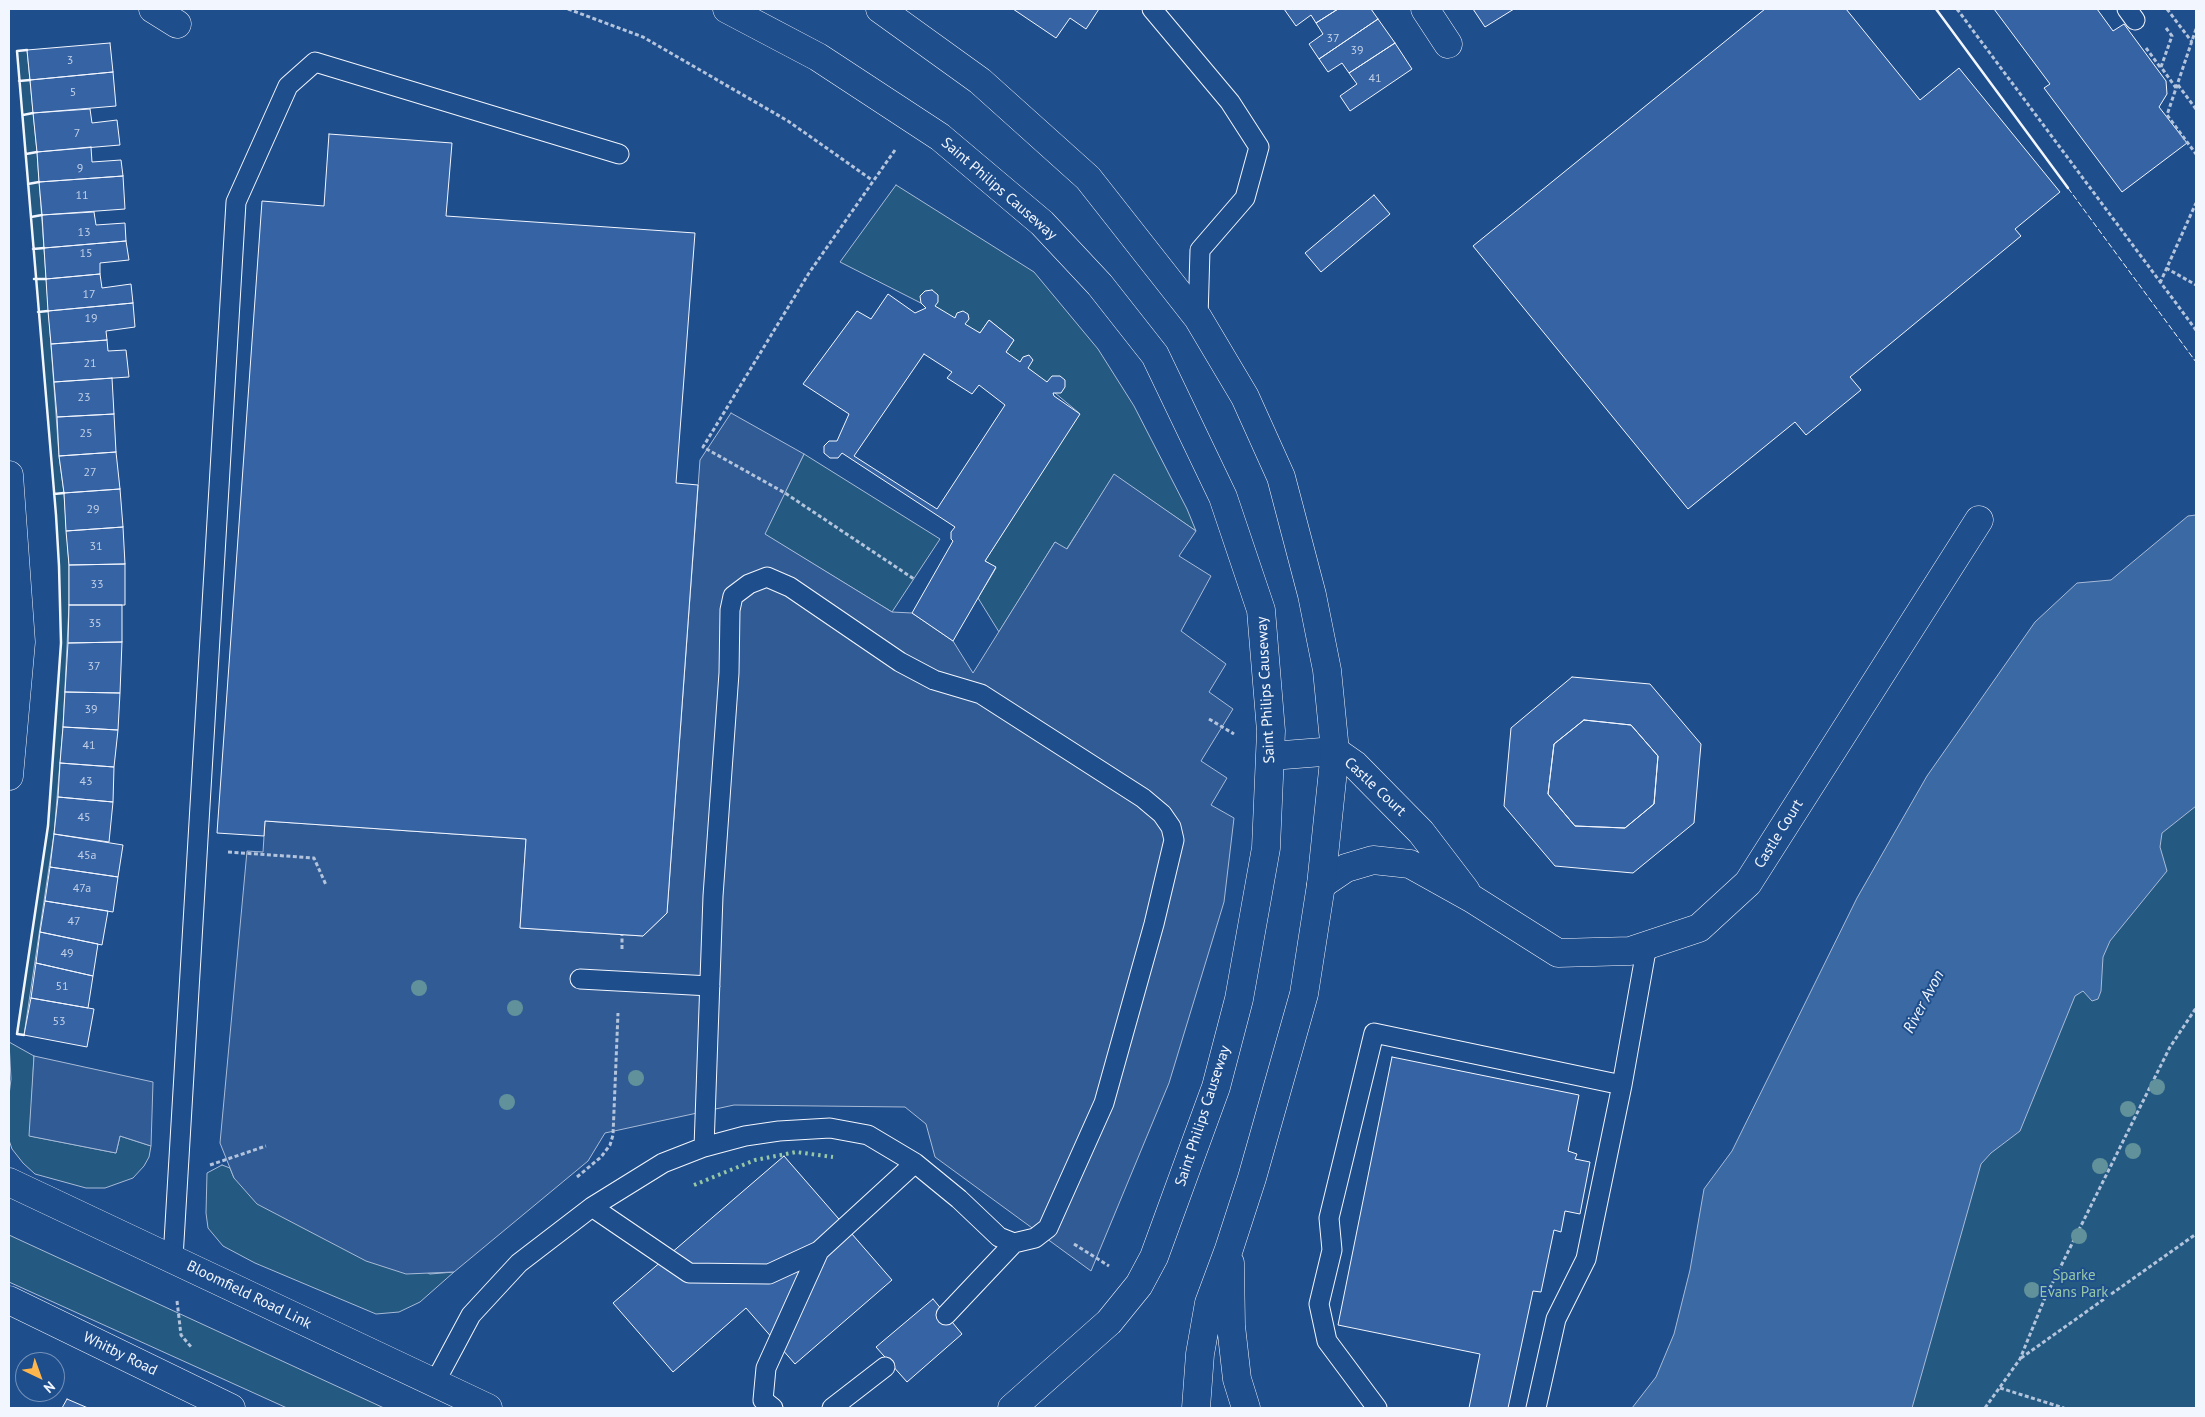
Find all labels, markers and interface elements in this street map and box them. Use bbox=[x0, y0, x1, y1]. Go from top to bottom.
house number: 37 bbox=[1326, 32, 1340, 46]
house number: 39 bbox=[1350, 44, 1364, 58]
house number: 3 bbox=[67, 54, 73, 68]
house number: 41 bbox=[1368, 72, 1382, 86]
house number: 5 bbox=[70, 86, 76, 100]
house number: 7 bbox=[74, 127, 80, 141]
street label: Saint Philips Causeway bbox=[938, 134, 1060, 244]
house number: 9 bbox=[77, 162, 83, 176]
house number: 11 bbox=[75, 189, 89, 203]
house number: 13 bbox=[77, 226, 91, 240]
house number: 15 bbox=[79, 247, 93, 261]
house number: 17 bbox=[82, 288, 96, 302]
house number: 19 bbox=[84, 312, 98, 326]
house number: 21 bbox=[83, 357, 97, 371]
house number: 23 bbox=[77, 391, 91, 405]
house number: 25 bbox=[79, 427, 93, 441]
house number: 27 bbox=[83, 466, 97, 480]
house number: 29 bbox=[86, 503, 100, 517]
house number: 31 bbox=[89, 540, 103, 554]
house number: 33 bbox=[90, 578, 104, 592]
street label: Saint Philips Causeway bbox=[1253, 616, 1279, 764]
house number: 35 bbox=[88, 617, 102, 631]
house number: 37 bbox=[87, 660, 101, 674]
house number: 39 bbox=[84, 703, 98, 717]
house number: 41 bbox=[82, 739, 96, 753]
street label: Castle Court bbox=[1340, 754, 1410, 820]
house number: 43 bbox=[79, 775, 93, 789]
street label: Castle Court bbox=[1751, 796, 1807, 872]
house number: 45 bbox=[77, 811, 91, 825]
house number: 45a bbox=[77, 849, 97, 863]
house number: 47a bbox=[73, 882, 91, 896]
house number: 47 bbox=[67, 915, 81, 929]
house number: 49 bbox=[60, 947, 74, 961]
water label: River Avon bbox=[1899, 967, 1949, 1037]
house number: 51 bbox=[55, 980, 69, 994]
house number: 53 bbox=[52, 1015, 66, 1029]
street label: Saint Philips Causeway bbox=[1172, 1043, 1234, 1189]
street label: Bloomfield Road Link bbox=[184, 1257, 314, 1333]
park label: Sparke Evans Park bbox=[2040, 1267, 2108, 1302]
street label: Whitby Road bbox=[80, 1328, 160, 1380]
north arrow bbox=[15, 1352, 65, 1402]
text: N bbox=[40, 1378, 59, 1397]

